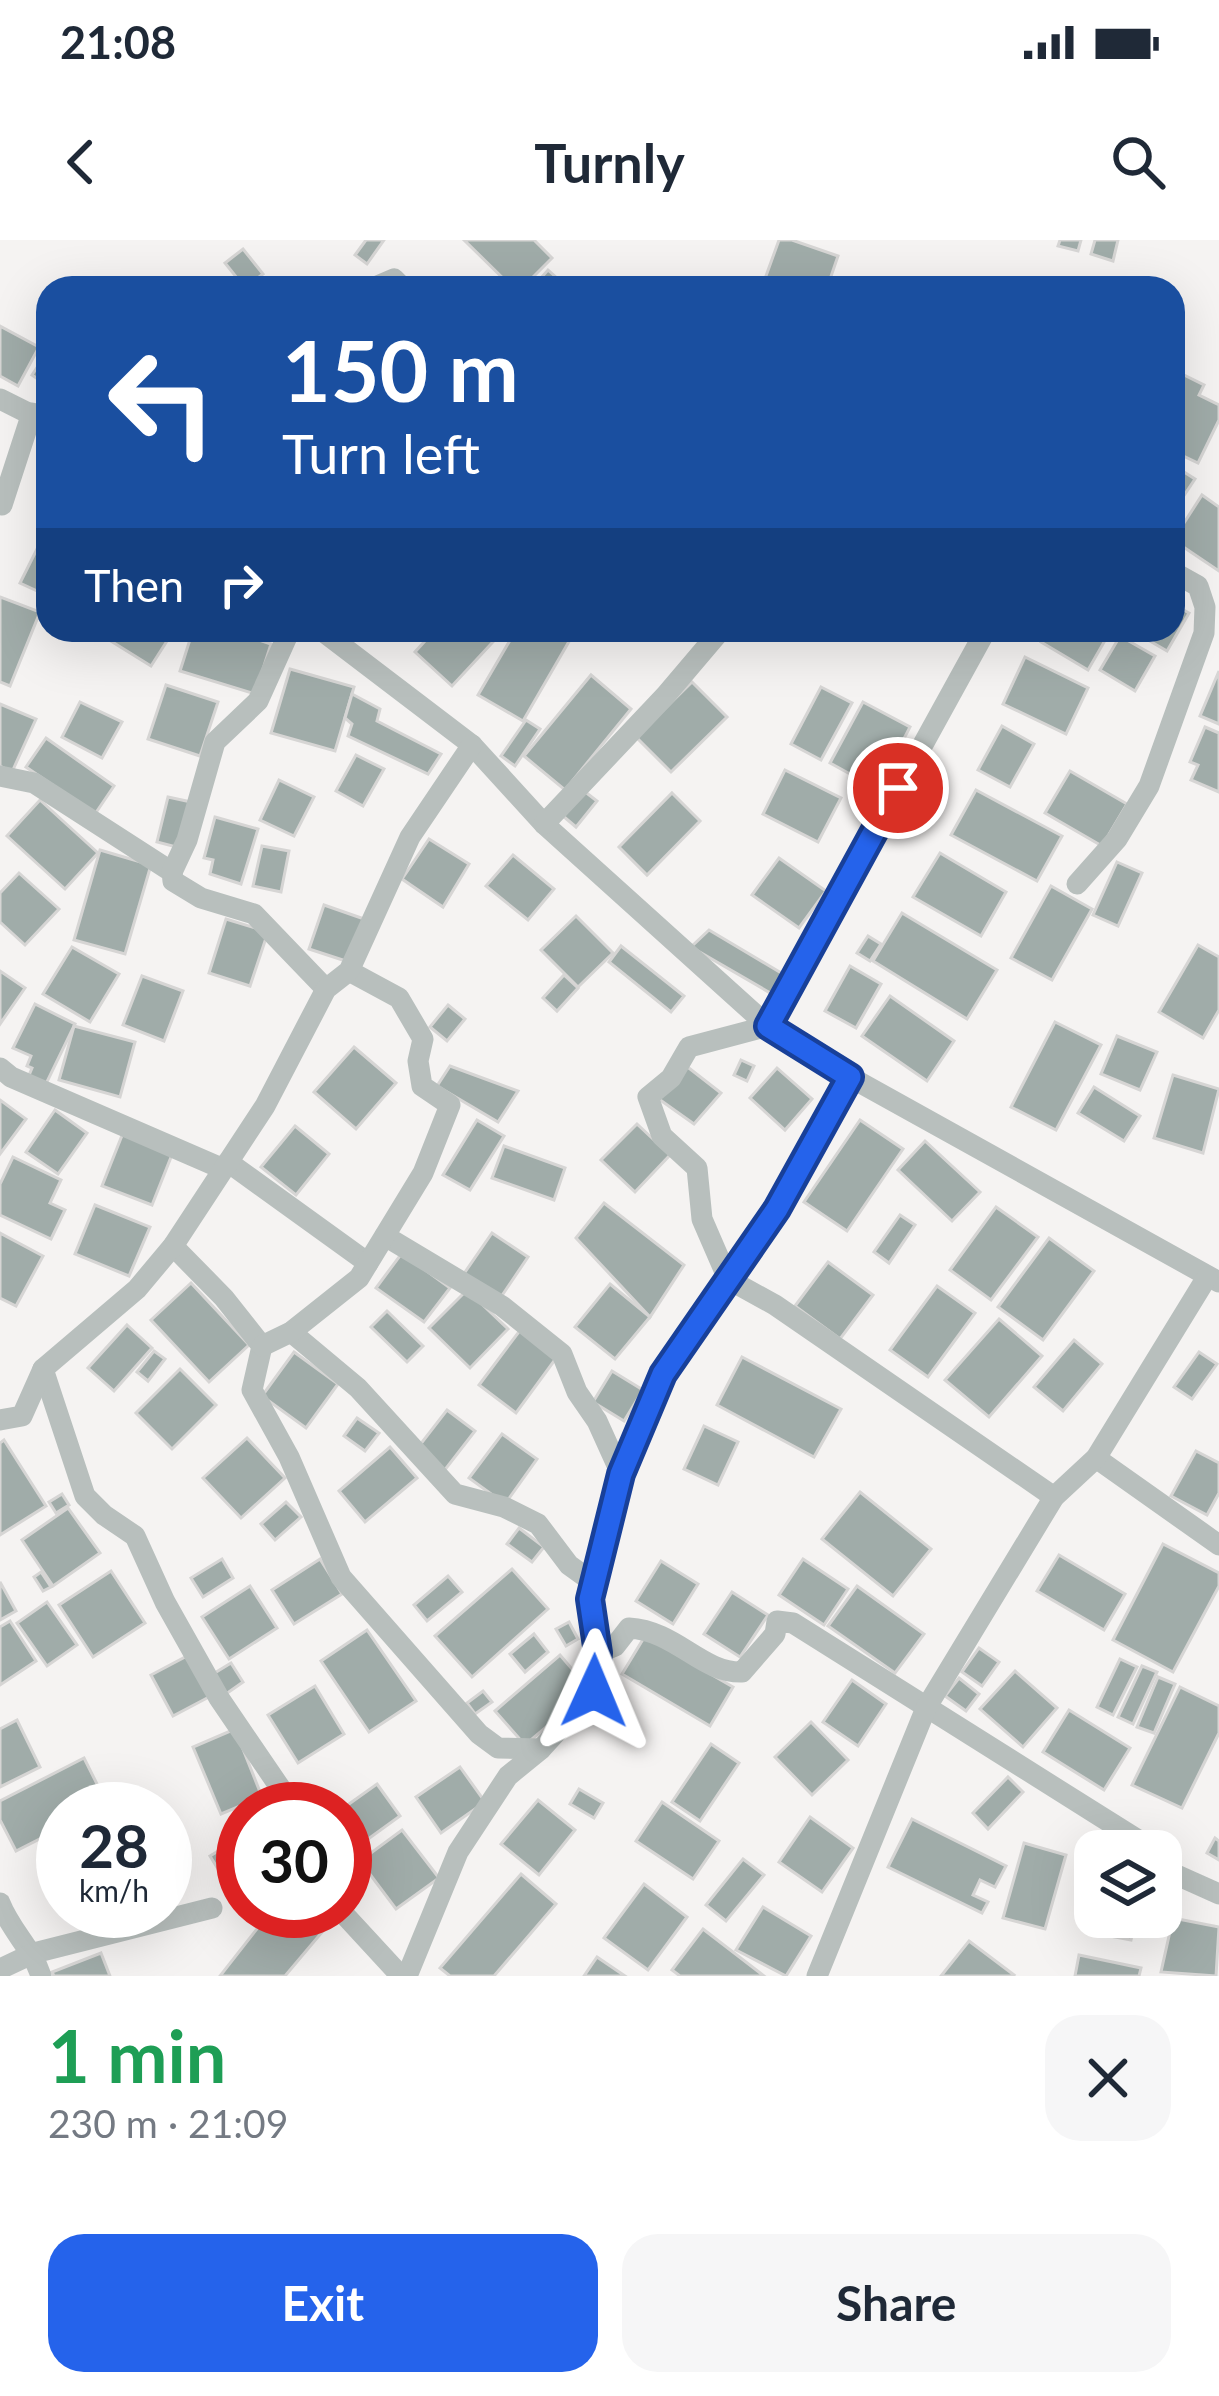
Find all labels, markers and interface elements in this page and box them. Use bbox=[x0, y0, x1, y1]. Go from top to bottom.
text: 21:08 bbox=[60, 15, 176, 69]
icon: back bbox=[48, 129, 114, 195]
icon: search bbox=[1105, 129, 1171, 195]
text: Turnly bbox=[534, 130, 685, 195]
text: 150 m bbox=[282, 319, 519, 420]
icon: left bbox=[84, 324, 240, 480]
text: Turn left bbox=[282, 421, 480, 486]
icon: right bbox=[208, 552, 274, 618]
text: Then bbox=[84, 558, 184, 612]
pin bbox=[847, 737, 949, 839]
icon: arrive bbox=[865, 755, 931, 821]
position arrow bbox=[531, 1628, 657, 1754]
speed limit sign: 30 bbox=[216, 1782, 372, 1938]
text: 28 bbox=[79, 1809, 149, 1881]
map controls bbox=[1074, 1830, 1182, 1938]
button: layers bbox=[1074, 1830, 1182, 1938]
text: km/h bbox=[79, 1872, 149, 1908]
text: 1 min bbox=[48, 2012, 226, 2098]
button: close bbox=[1045, 2015, 1171, 2141]
text: 230 m · 21:09 bbox=[48, 2100, 288, 2146]
button: Exit bbox=[48, 2234, 598, 2372]
button: Share bbox=[622, 2234, 1171, 2372]

